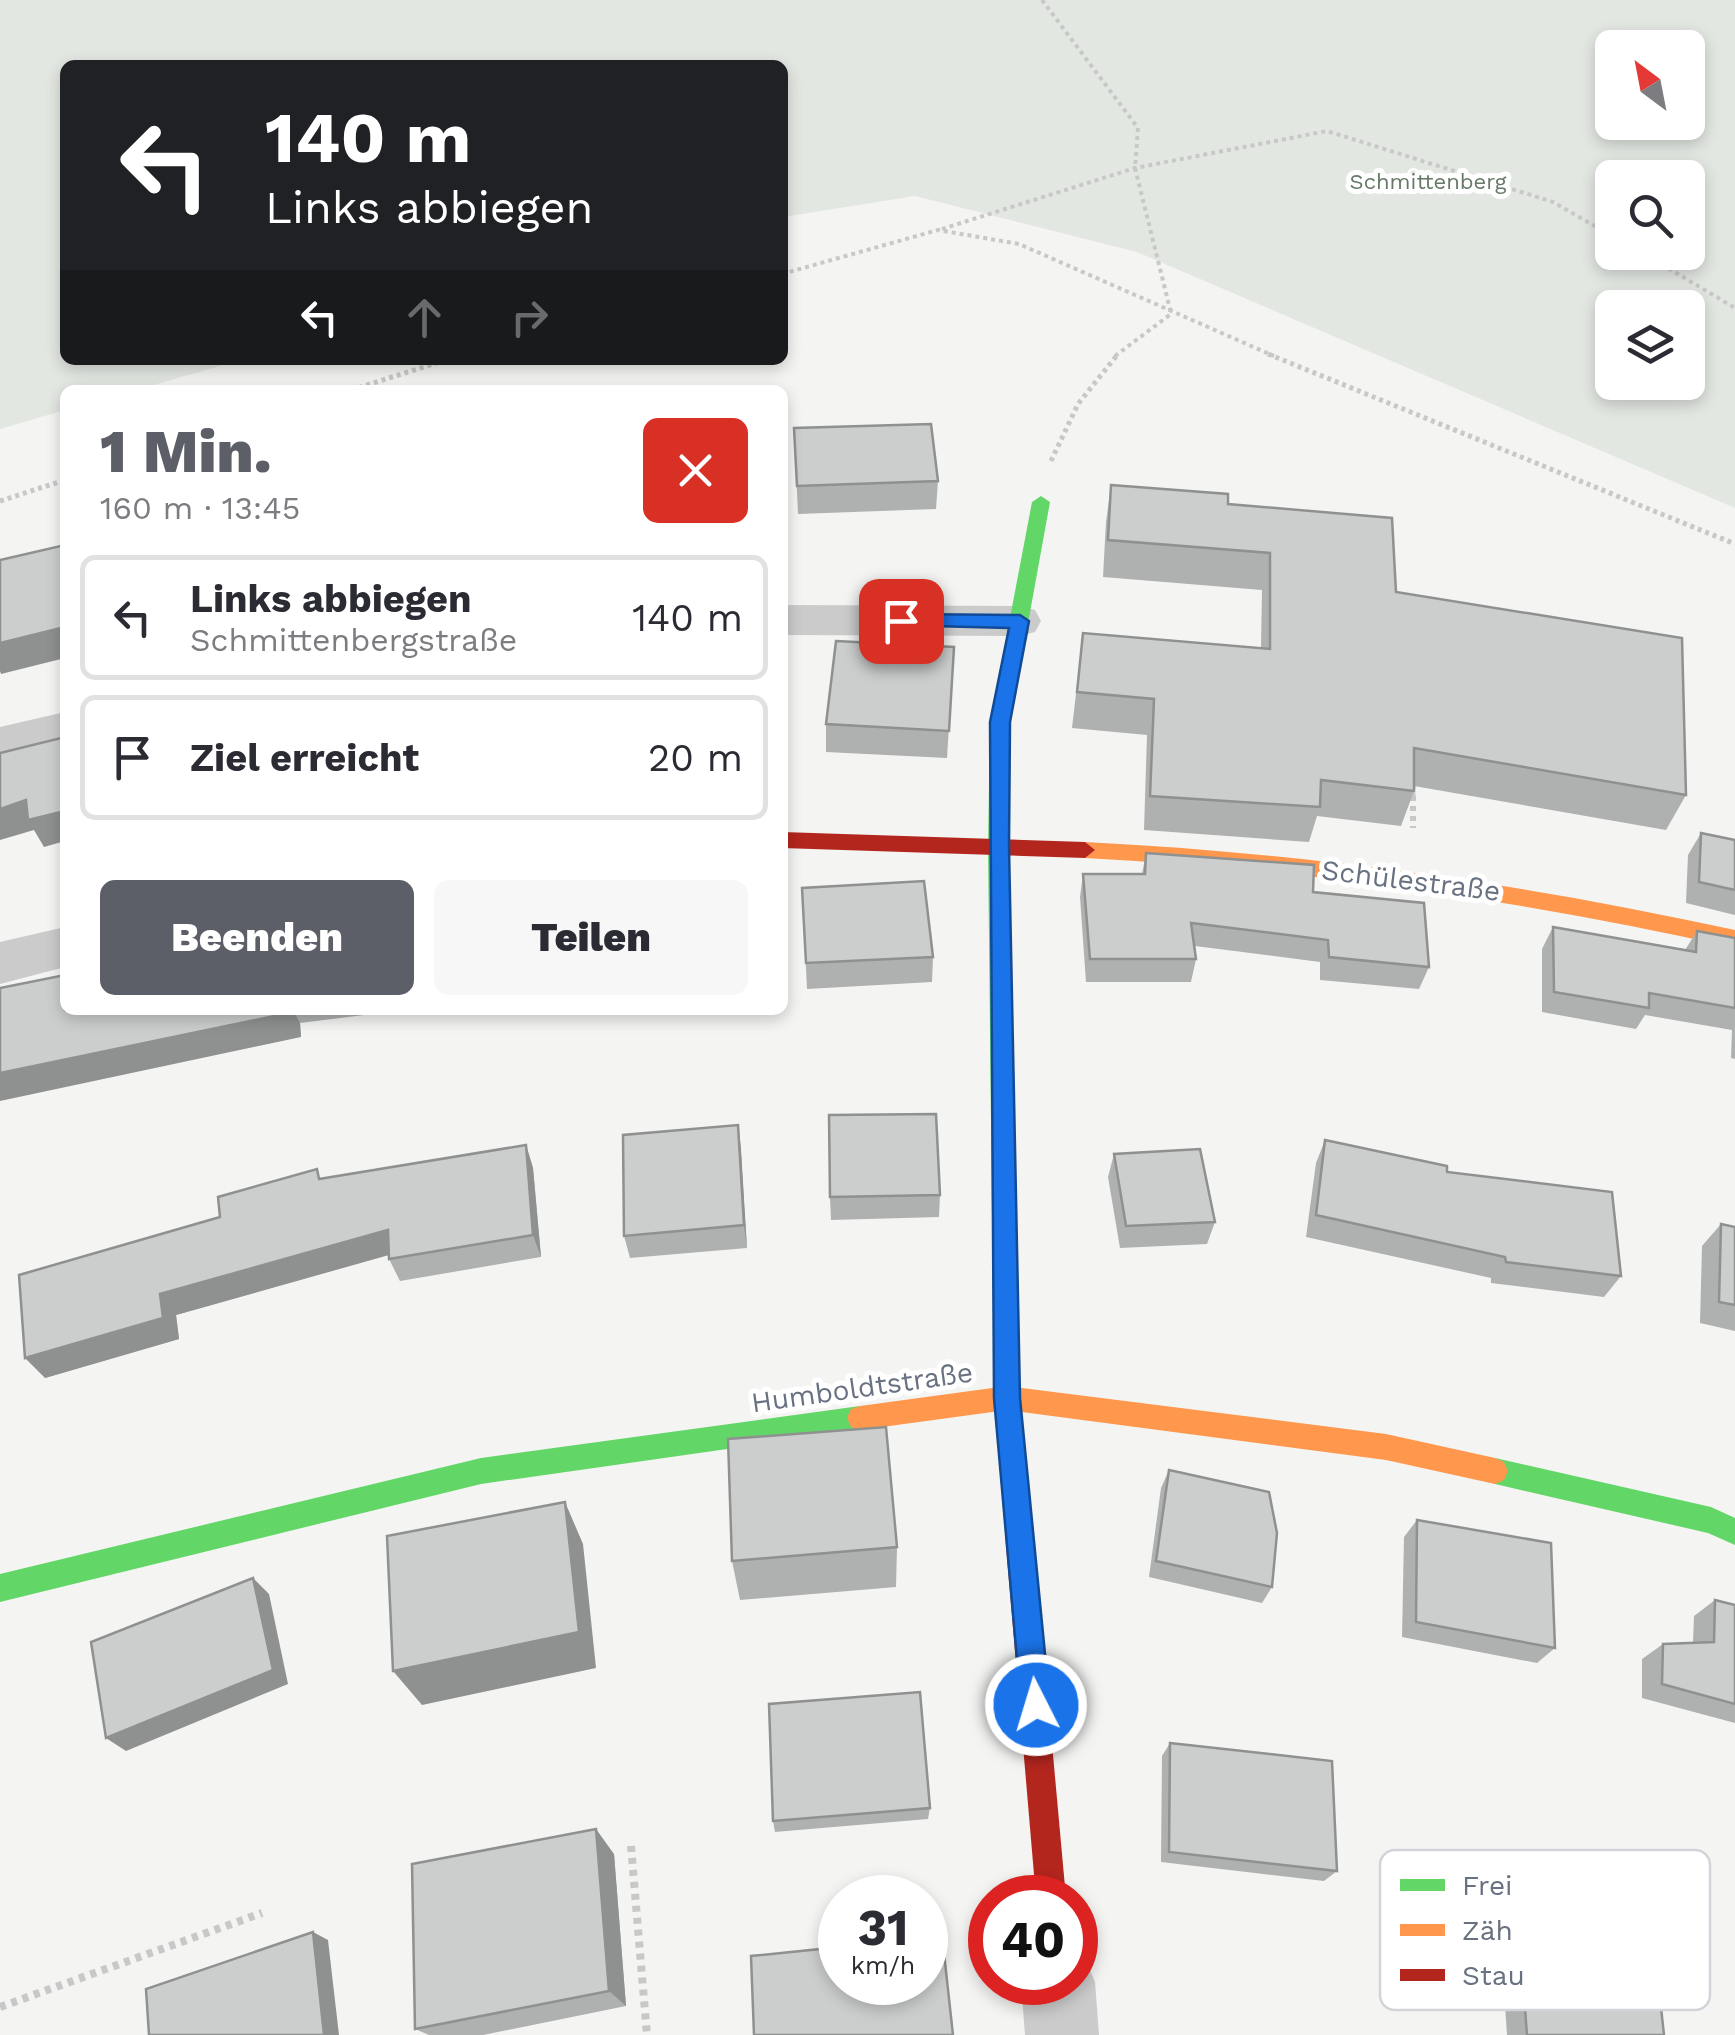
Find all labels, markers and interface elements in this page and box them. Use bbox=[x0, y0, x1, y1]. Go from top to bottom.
north arrow bbox=[1595, 30, 1705, 140]
map controls bbox=[1595, 30, 1705, 400]
text: 140 m bbox=[265, 97, 471, 179]
icon: left bbox=[100, 100, 230, 230]
button: search bbox=[1595, 160, 1705, 270]
park label: Schmittenberg bbox=[1350, 169, 1507, 194]
text: Links abbiegen bbox=[265, 181, 593, 234]
icon: left bbox=[292, 290, 347, 345]
icon: ahead bbox=[397, 290, 452, 345]
icon: right bbox=[502, 290, 557, 345]
button: layers bbox=[1595, 290, 1705, 400]
text: 1 Min. bbox=[100, 416, 272, 487]
button: close bbox=[643, 418, 748, 523]
text: 160 m · 13:45 bbox=[100, 489, 300, 527]
text: Links abbiegen bbox=[190, 577, 472, 621]
pin bbox=[859, 579, 944, 664]
icon: left bbox=[105, 590, 160, 645]
icon: arrive bbox=[874, 594, 929, 649]
text: 140 m bbox=[632, 596, 743, 640]
text: Schmittenbergstraße bbox=[190, 621, 517, 659]
icon: arrive bbox=[105, 730, 160, 785]
text: Ziel erreicht bbox=[190, 736, 419, 780]
text: 20 m bbox=[648, 736, 743, 780]
street label: Schülestraße bbox=[1320, 853, 1502, 908]
button: Beenden bbox=[100, 880, 414, 995]
button: Teilen bbox=[434, 880, 748, 995]
street label: Humboldtstraße bbox=[749, 1356, 975, 1419]
position arrow bbox=[984, 1653, 1088, 1757]
legend bbox=[1380, 1850, 1710, 2010]
text: Frei bbox=[1462, 1869, 1513, 1902]
speed limit sign: 40 bbox=[968, 1875, 1098, 2005]
text: 31 bbox=[857, 1898, 909, 1957]
text: Zäh bbox=[1462, 1914, 1513, 1947]
text: km/h bbox=[851, 1951, 915, 1980]
text: Stau bbox=[1462, 1959, 1525, 1992]

